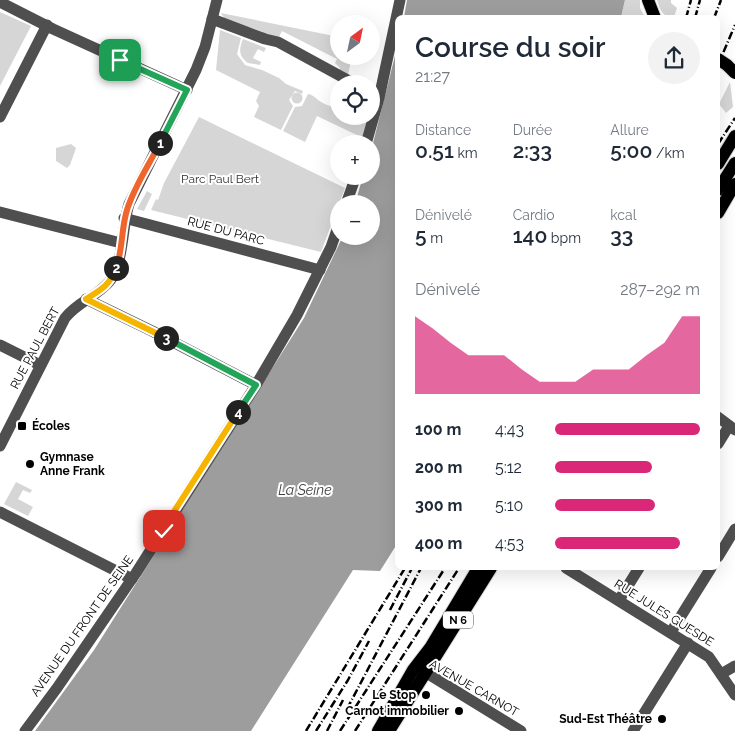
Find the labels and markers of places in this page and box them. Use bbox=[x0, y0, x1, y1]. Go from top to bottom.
pin bbox=[99, 39, 141, 81]
pin: 1 bbox=[148, 130, 172, 156]
pin: 2 bbox=[104, 256, 128, 280]
pin: 3 bbox=[154, 326, 178, 350]
pin: 4 bbox=[226, 400, 250, 424]
place label: Écoles bbox=[32, 418, 70, 433]
marker: Écoles bbox=[16, 420, 28, 432]
place label: Gymnase Anne Frank bbox=[40, 450, 105, 478]
marker: Gymnase Anne Frank bbox=[24, 458, 36, 470]
pin bbox=[143, 510, 185, 552]
place label: Le Stop bbox=[372, 688, 416, 702]
marker: Le Stop bbox=[420, 689, 432, 701]
place label: Carnot immobilier bbox=[345, 704, 449, 718]
marker: Carnot immobilier bbox=[453, 705, 465, 717]
place label: Sud-Est Théâtre bbox=[559, 712, 652, 726]
marker: Sud-Est Théâtre bbox=[656, 713, 668, 725]

